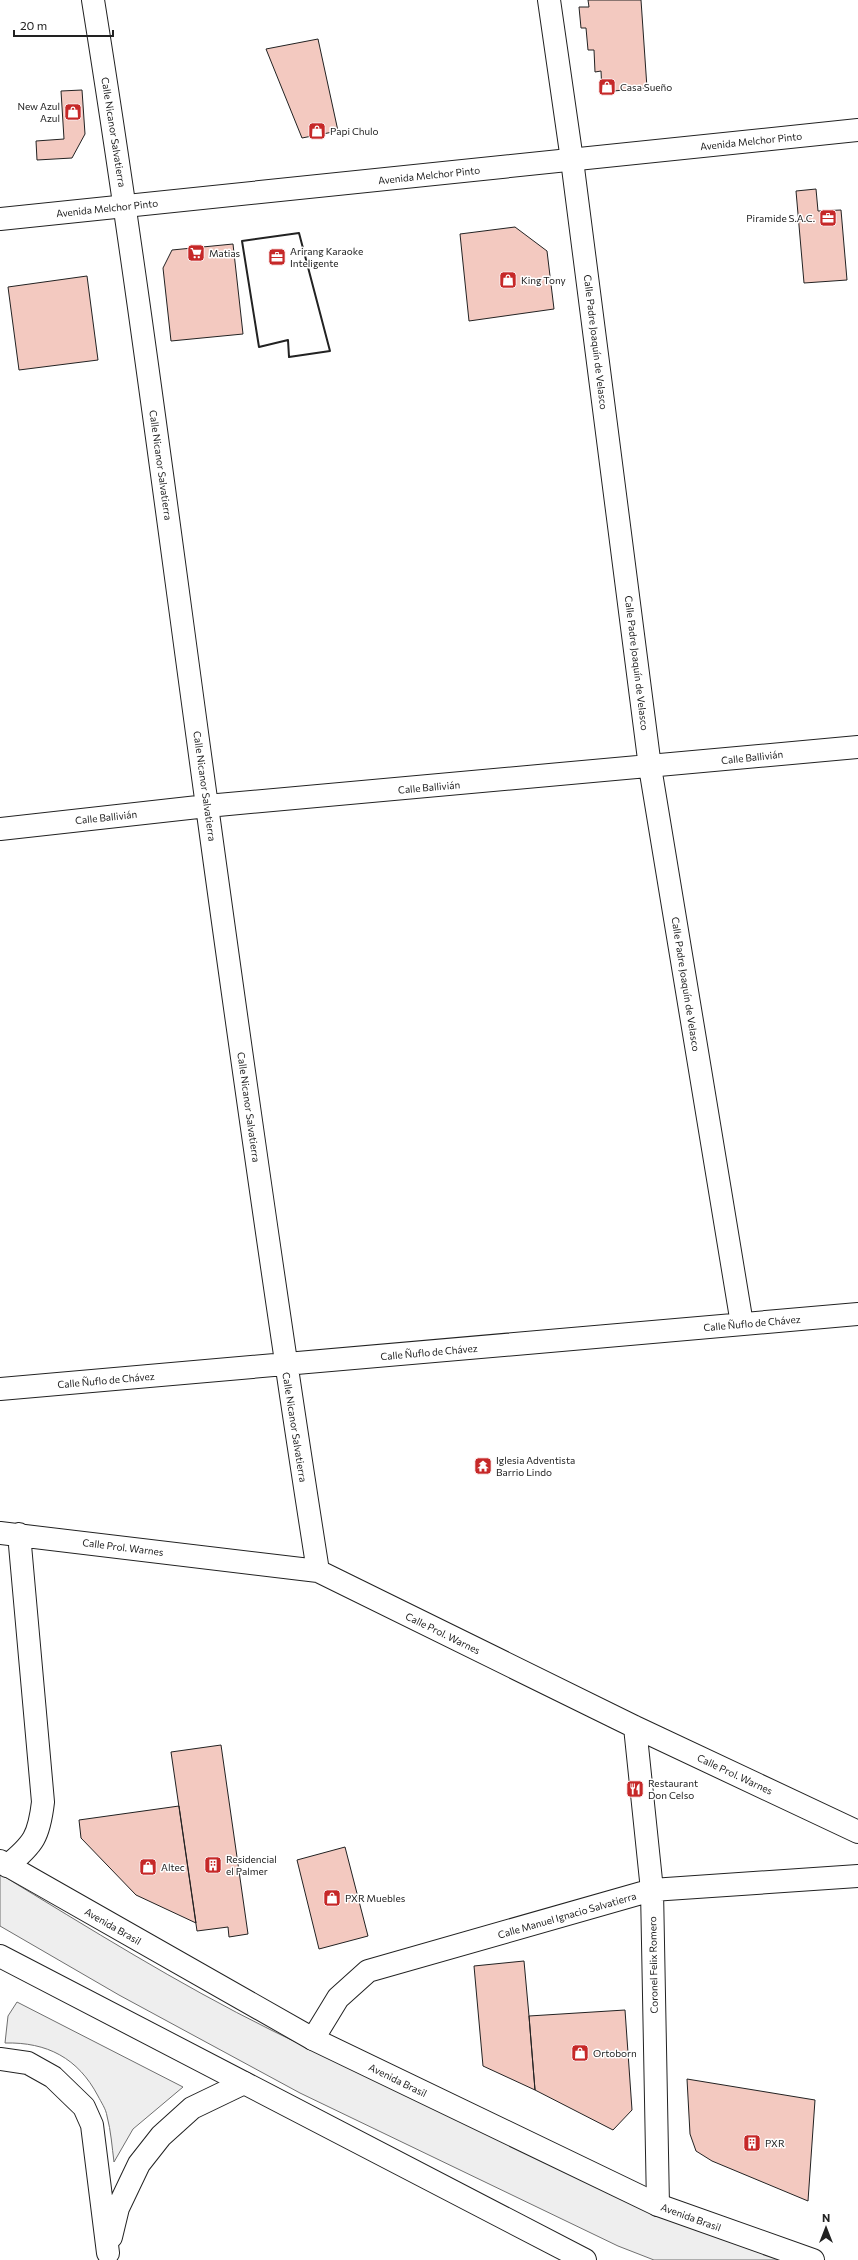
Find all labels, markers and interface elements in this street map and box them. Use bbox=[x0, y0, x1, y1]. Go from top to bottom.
scale bar bbox=[14, 12, 113, 38]
text: 20 m bbox=[20, 18, 47, 32]
street label: Calle Nicanor Salvatierra bbox=[99, 76, 129, 188]
shop icon: Casa Sueño bbox=[597, 77, 617, 97]
place label: Casa Sueño bbox=[620, 81, 672, 93]
place label: New Azul Azul bbox=[17, 100, 60, 124]
shop icon: New Azul Azul bbox=[63, 102, 83, 122]
shop icon: Papi Chulo bbox=[307, 121, 327, 141]
place label: Papi Chulo bbox=[330, 125, 379, 137]
street label: Avenida Melchor Pinto bbox=[699, 130, 803, 152]
street label: Avenida Melchor Pinto bbox=[377, 164, 481, 186]
street label: Avenida Melchor Pinto bbox=[55, 197, 159, 219]
office icon: Piramide S.A.C. bbox=[818, 208, 838, 228]
place label: Piramide S.A.C. bbox=[746, 212, 815, 224]
supermarket icon: Matias bbox=[186, 243, 206, 263]
place label: Arirang Karaoke Inteligente bbox=[290, 245, 363, 269]
place label: Matias bbox=[209, 247, 241, 259]
office icon: Arirang Karaoke Inteligente bbox=[267, 247, 287, 267]
shop icon: King Tony bbox=[498, 270, 518, 290]
place label: King Tony bbox=[521, 274, 566, 286]
street label: Calle Padre Joaquín de Velasco bbox=[582, 274, 610, 410]
street label: Calle Nicanor Salvatierra bbox=[147, 409, 175, 521]
street label: Calle Padre Joaquín de Velasco bbox=[623, 595, 651, 731]
street label: Calle Nicanor Salvatierra bbox=[191, 730, 219, 842]
street label: Calle Ballivián bbox=[720, 748, 784, 766]
street label: Calle Ballivián bbox=[397, 778, 461, 796]
street label: Calle Ballivián bbox=[74, 808, 138, 826]
street label: Calle Padre Joaquín de Velasco bbox=[669, 916, 703, 1052]
street label: Calle Nicanor Salvatierra bbox=[235, 1051, 263, 1163]
street label: Calle Ñuflo de Chávez bbox=[703, 1313, 801, 1333]
street label: Calle Ñuflo de Chávez bbox=[380, 1342, 478, 1362]
street label: Calle Ñuflo de Chávez bbox=[57, 1370, 155, 1390]
street label: Calle Nicanor Salvatierra bbox=[280, 1371, 310, 1483]
place label: Iglesia Adventista Barrio Lindo bbox=[496, 1454, 575, 1478]
temple icon: Iglesia Adventista Barrio Lindo bbox=[473, 1456, 493, 1476]
street label: Calle Prol. Warnes bbox=[82, 1536, 165, 1558]
street label: Calle Prol. Warnes bbox=[404, 1610, 483, 1656]
street label: Calle Prol. Warnes bbox=[695, 1751, 775, 1797]
place label: Restaurant Don Celso bbox=[648, 1777, 698, 1801]
restaurant icon: Restaurant Don Celso bbox=[625, 1779, 645, 1799]
place label: Residencial el Palmer bbox=[226, 1853, 277, 1877]
building icon: Residencial el Palmer bbox=[203, 1855, 223, 1875]
shop icon: Altec bbox=[138, 1857, 158, 1877]
place label: Altec bbox=[161, 1861, 185, 1873]
shop icon: PXR Muebles bbox=[322, 1888, 342, 1908]
street label: Calle Manuel Ignacio Salvatierra bbox=[496, 1889, 638, 1941]
place label: PXR Muebles bbox=[345, 1892, 406, 1904]
street label: Avenida Brasil bbox=[83, 1905, 143, 1947]
street label: Coronel Felix Romero bbox=[646, 1916, 660, 2014]
shop icon: Ortoborn bbox=[570, 2043, 590, 2063]
place label: Ortoborn bbox=[593, 2047, 637, 2059]
street label: Avenida Brasil bbox=[367, 2061, 429, 2099]
building icon: PXR bbox=[742, 2133, 762, 2153]
place label: PXR bbox=[765, 2137, 785, 2149]
street label: Avenida Brasil bbox=[659, 2201, 723, 2233]
north arrow bbox=[806, 2208, 846, 2248]
text: N bbox=[822, 2211, 830, 2224]

